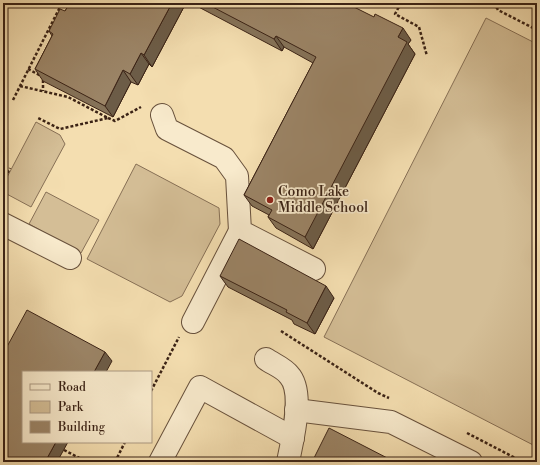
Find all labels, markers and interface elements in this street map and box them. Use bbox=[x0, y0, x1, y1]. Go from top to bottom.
place label: Como Lake Middle School bbox=[278, 183, 368, 217]
marker: Como Lake Middle School bbox=[265, 195, 275, 205]
legend bbox=[22, 371, 152, 443]
text: Road bbox=[58, 380, 86, 395]
text: Park bbox=[58, 400, 84, 415]
text: Building bbox=[57, 420, 106, 435]

